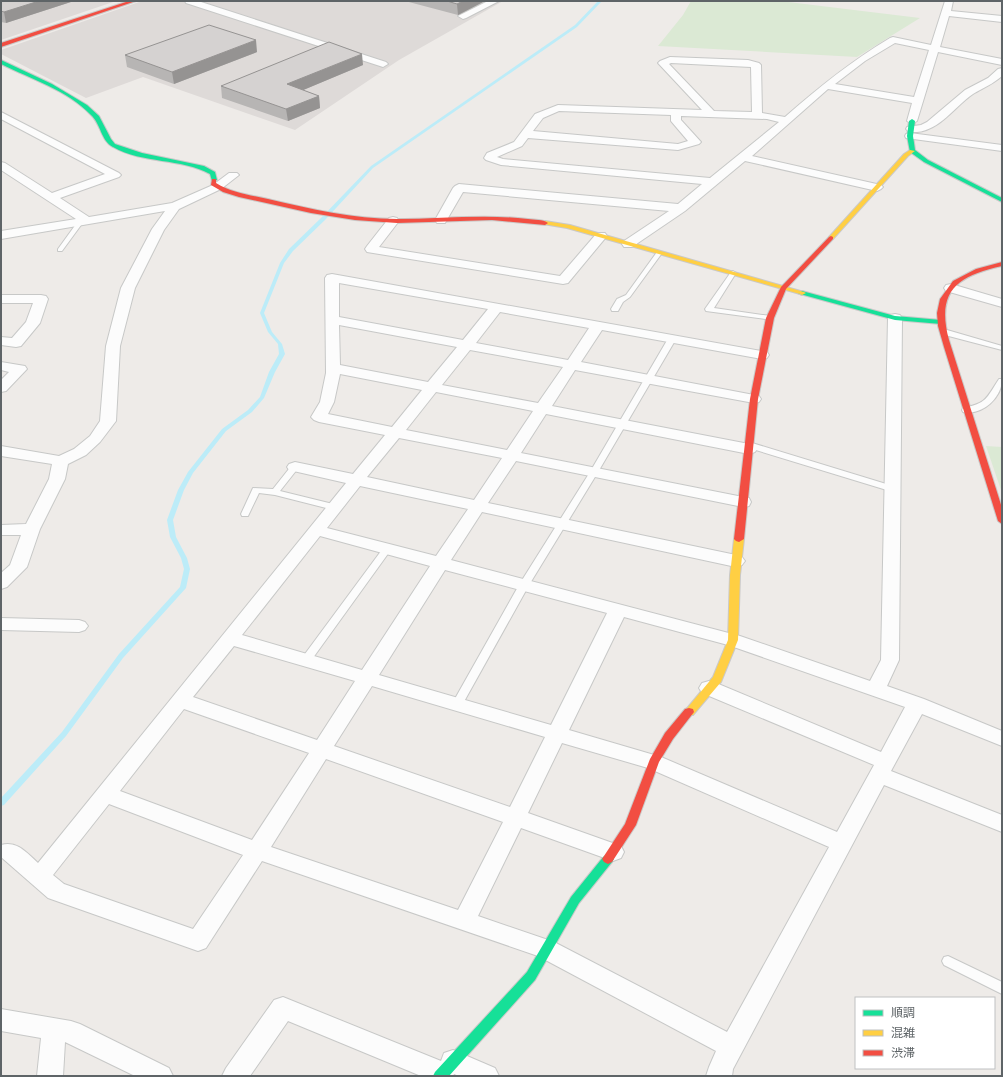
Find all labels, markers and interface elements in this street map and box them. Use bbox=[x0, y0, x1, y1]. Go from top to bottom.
legend bbox=[855, 997, 995, 1069]
text: 順調 bbox=[891, 1005, 915, 1020]
text: 混雑 bbox=[891, 1025, 915, 1040]
text: 渋滞 bbox=[891, 1045, 915, 1060]

